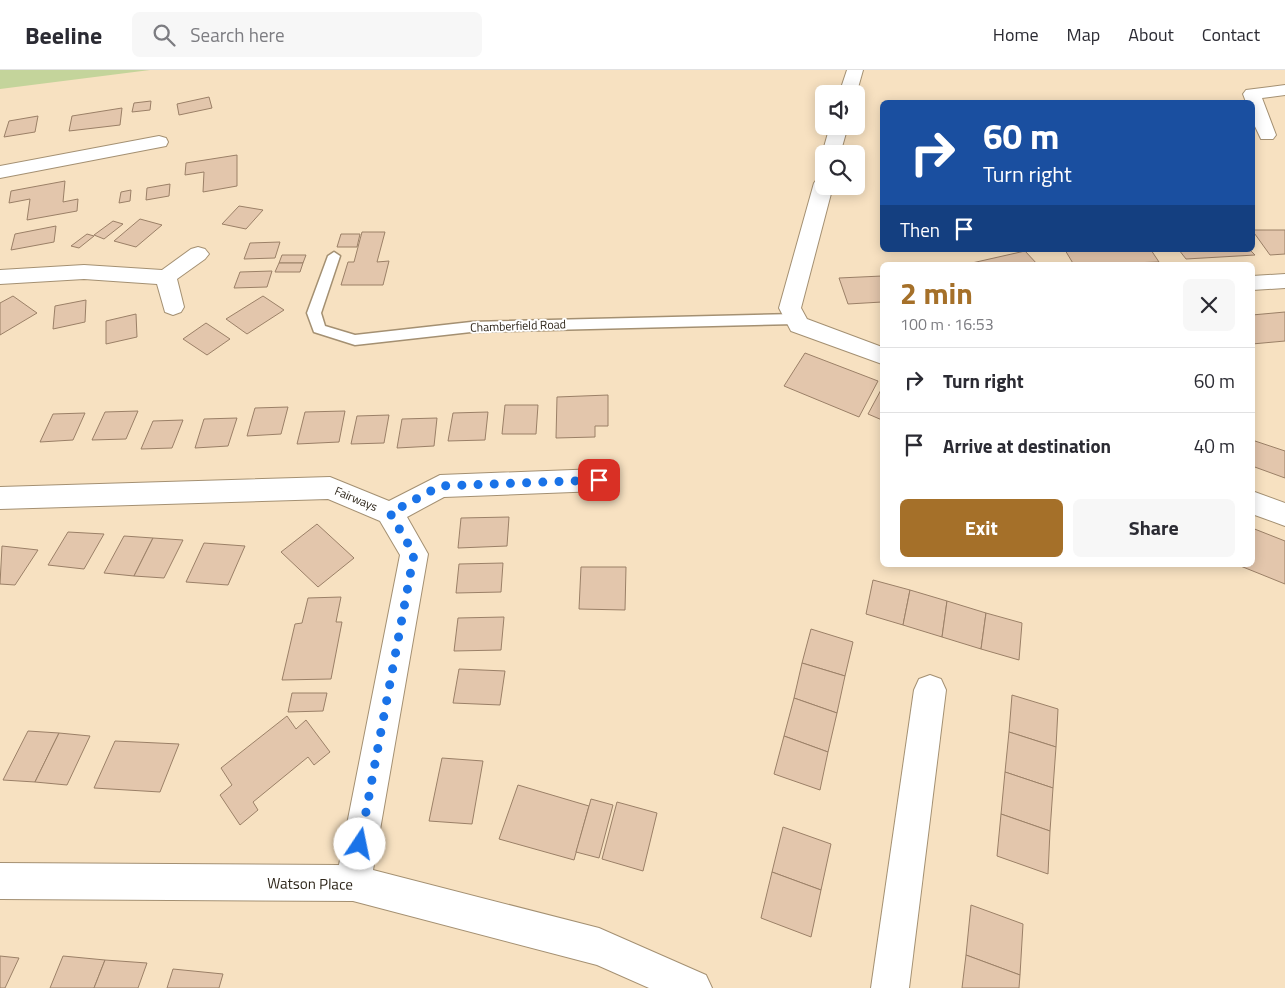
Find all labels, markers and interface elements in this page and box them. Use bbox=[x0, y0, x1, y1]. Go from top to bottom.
search box bbox=[132, 12, 482, 57]
text: Beeline bbox=[25, 17, 102, 53]
text: Search here bbox=[190, 20, 285, 49]
icon: search bbox=[150, 21, 178, 49]
text: Home bbox=[993, 21, 1039, 48]
text: Map bbox=[1067, 21, 1100, 48]
text: About bbox=[1128, 21, 1174, 48]
text: Contact bbox=[1202, 21, 1260, 48]
map controls bbox=[815, 85, 865, 195]
button: sound bbox=[815, 85, 865, 135]
text: 60 m bbox=[983, 109, 1059, 163]
icon: right bbox=[900, 120, 965, 185]
button: search bbox=[815, 145, 865, 195]
text: Turn right bbox=[983, 157, 1072, 191]
text: Then bbox=[900, 215, 940, 244]
icon: arrive bbox=[950, 215, 978, 243]
text: 2 min bbox=[900, 270, 973, 316]
button: close bbox=[1183, 279, 1235, 331]
text: 100 m · 16:53 bbox=[900, 312, 994, 336]
street label: Chamberfield Road bbox=[470, 314, 566, 337]
icon: right bbox=[900, 366, 928, 394]
text: Turn right bbox=[943, 366, 1024, 395]
text: 60 m bbox=[1194, 366, 1235, 395]
icon: arrive bbox=[900, 431, 928, 459]
text: Arrive at destination bbox=[943, 431, 1111, 460]
text: 40 m bbox=[1194, 431, 1235, 460]
pin bbox=[578, 459, 620, 501]
icon: arrive bbox=[585, 466, 613, 494]
street label: Fairways bbox=[332, 481, 381, 516]
button: Exit bbox=[900, 499, 1063, 557]
button: Share bbox=[1073, 499, 1235, 557]
position arrow bbox=[333, 817, 385, 869]
street label: Watson Place bbox=[267, 871, 353, 896]

